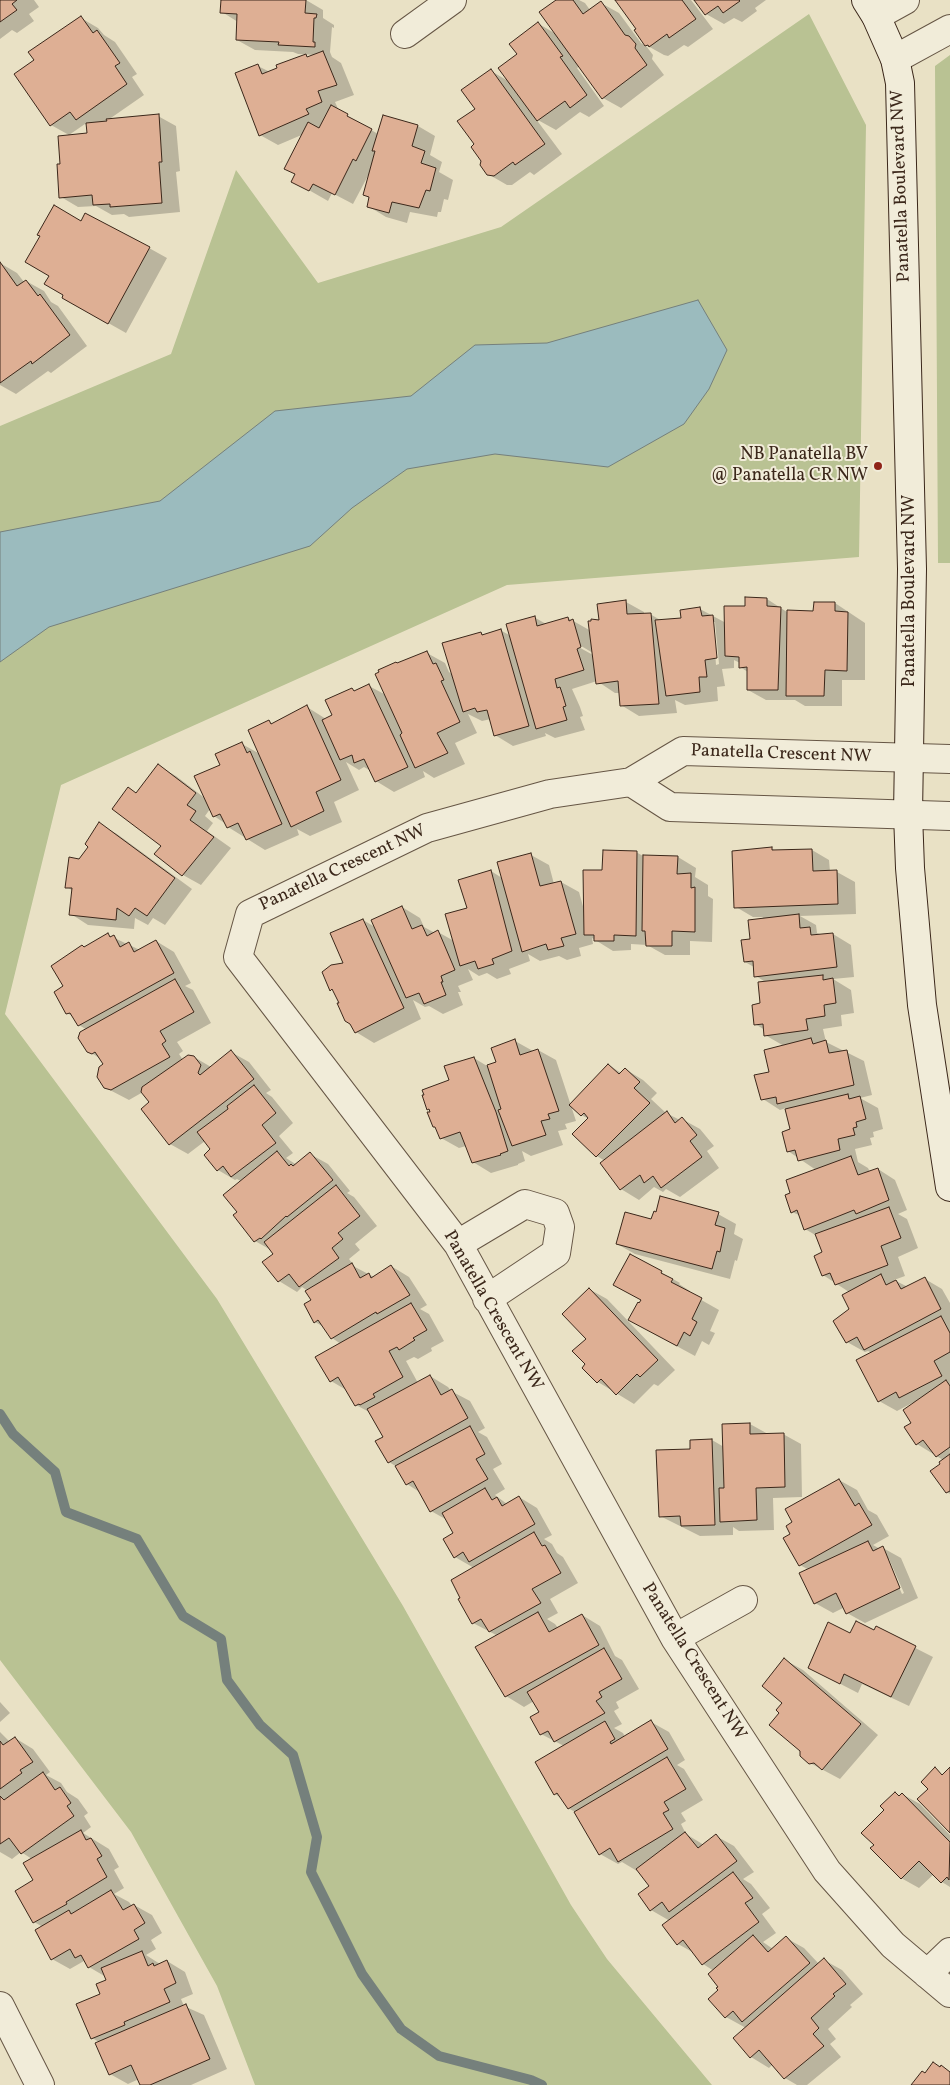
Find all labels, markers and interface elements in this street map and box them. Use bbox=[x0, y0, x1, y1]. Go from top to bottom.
street label: Panatella Boulevard NW bbox=[888, 89, 916, 283]
place label: NB Panatella BV @ Panatella CR NW bbox=[711, 445, 868, 488]
marker: NB Panatella BV @ Panatella CR NW bbox=[872, 460, 884, 472]
street label: Panatella Boulevard NW bbox=[900, 495, 922, 687]
street label: Panatella Crescent NW bbox=[690, 741, 872, 769]
street label: Panatella Crescent NW bbox=[256, 821, 430, 917]
street label: Panatella Crescent NW bbox=[437, 1227, 547, 1395]
street label: Panatella Crescent NW bbox=[636, 1580, 750, 1744]

